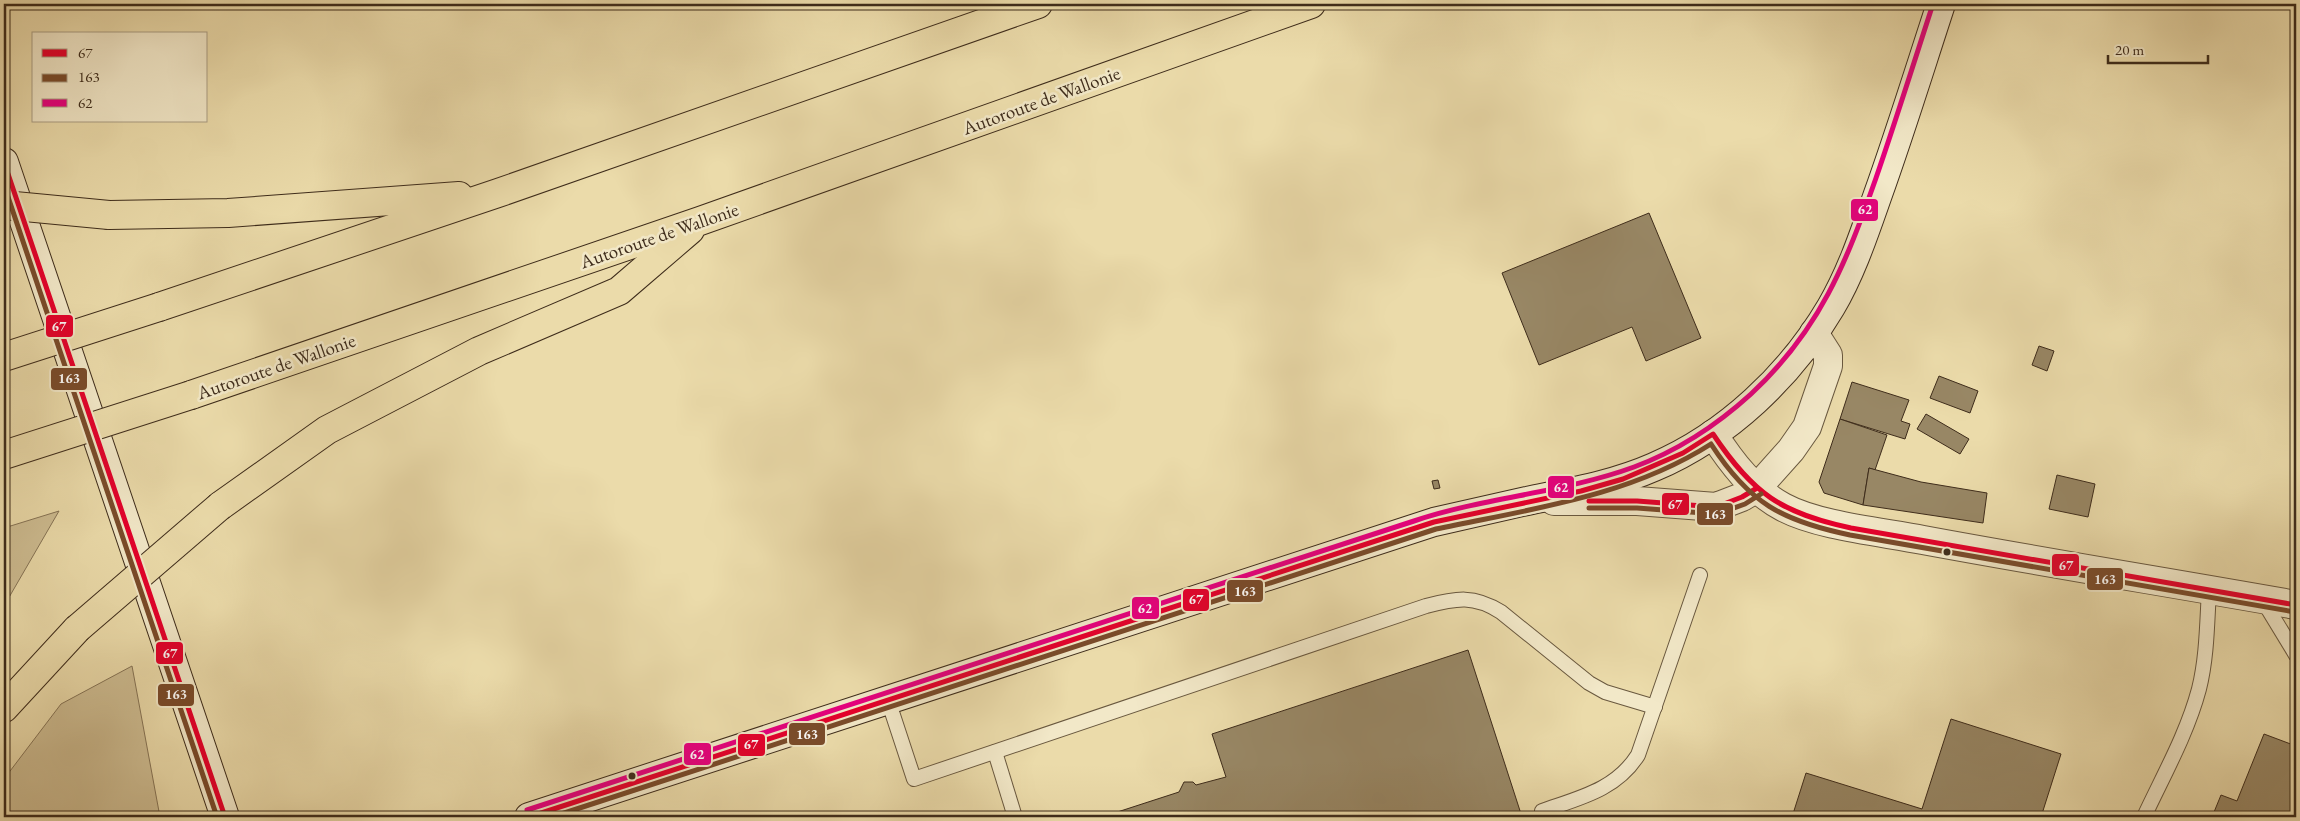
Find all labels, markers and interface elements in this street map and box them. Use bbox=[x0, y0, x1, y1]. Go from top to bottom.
legend bbox=[32, 32, 208, 122]
scale bar bbox=[2108, 32, 2208, 64]
text: 20 m bbox=[2115, 40, 2144, 59]
text: 67 bbox=[78, 43, 93, 62]
street label: Autoroute de Wallonie bbox=[958, 60, 1123, 141]
text: 163 bbox=[78, 67, 100, 86]
text: 62 bbox=[78, 93, 93, 112]
street label: Autoroute de Wallonie bbox=[576, 197, 742, 275]
line badge: 62 bbox=[1850, 198, 1879, 222]
text: 62 bbox=[1858, 200, 1873, 218]
line badge: 67 bbox=[45, 314, 74, 338]
text: 67 bbox=[52, 317, 67, 335]
street label: Autoroute de Wallonie bbox=[193, 328, 359, 406]
line badge: 163 bbox=[50, 367, 88, 391]
text: 163 bbox=[58, 369, 80, 387]
line badge: 62 bbox=[1547, 475, 1575, 499]
text: 62 bbox=[1554, 478, 1569, 496]
line badge: 67 bbox=[1661, 492, 1690, 516]
text: 67 bbox=[1668, 495, 1683, 513]
line badge: 163 bbox=[1696, 502, 1734, 526]
text: 163 bbox=[1704, 505, 1726, 523]
unlabelled marker bbox=[1942, 547, 1952, 557]
line badge: 67 bbox=[2051, 553, 2080, 577]
text: 67 bbox=[2059, 556, 2074, 574]
line badge: 163 bbox=[2086, 567, 2124, 591]
text: 163 bbox=[2094, 570, 2116, 588]
line badge: 163 bbox=[1226, 579, 1264, 603]
text: 163 bbox=[1234, 582, 1256, 600]
line badge: 67 bbox=[1182, 588, 1210, 612]
text: 67 bbox=[1189, 590, 1204, 608]
line badge: 62 bbox=[1131, 596, 1160, 620]
text: 62 bbox=[1138, 599, 1153, 617]
line badge: 67 bbox=[155, 641, 184, 665]
text: 67 bbox=[163, 644, 178, 662]
line badge: 163 bbox=[157, 683, 195, 707]
text: 163 bbox=[165, 685, 187, 703]
line badge: 163 bbox=[788, 722, 826, 746]
text: 163 bbox=[796, 725, 818, 743]
line badge: 67 bbox=[737, 733, 766, 757]
text: 67 bbox=[744, 735, 759, 753]
line badge: 62 bbox=[683, 742, 712, 766]
text: 62 bbox=[690, 745, 705, 763]
unlabelled marker bbox=[627, 771, 637, 781]

